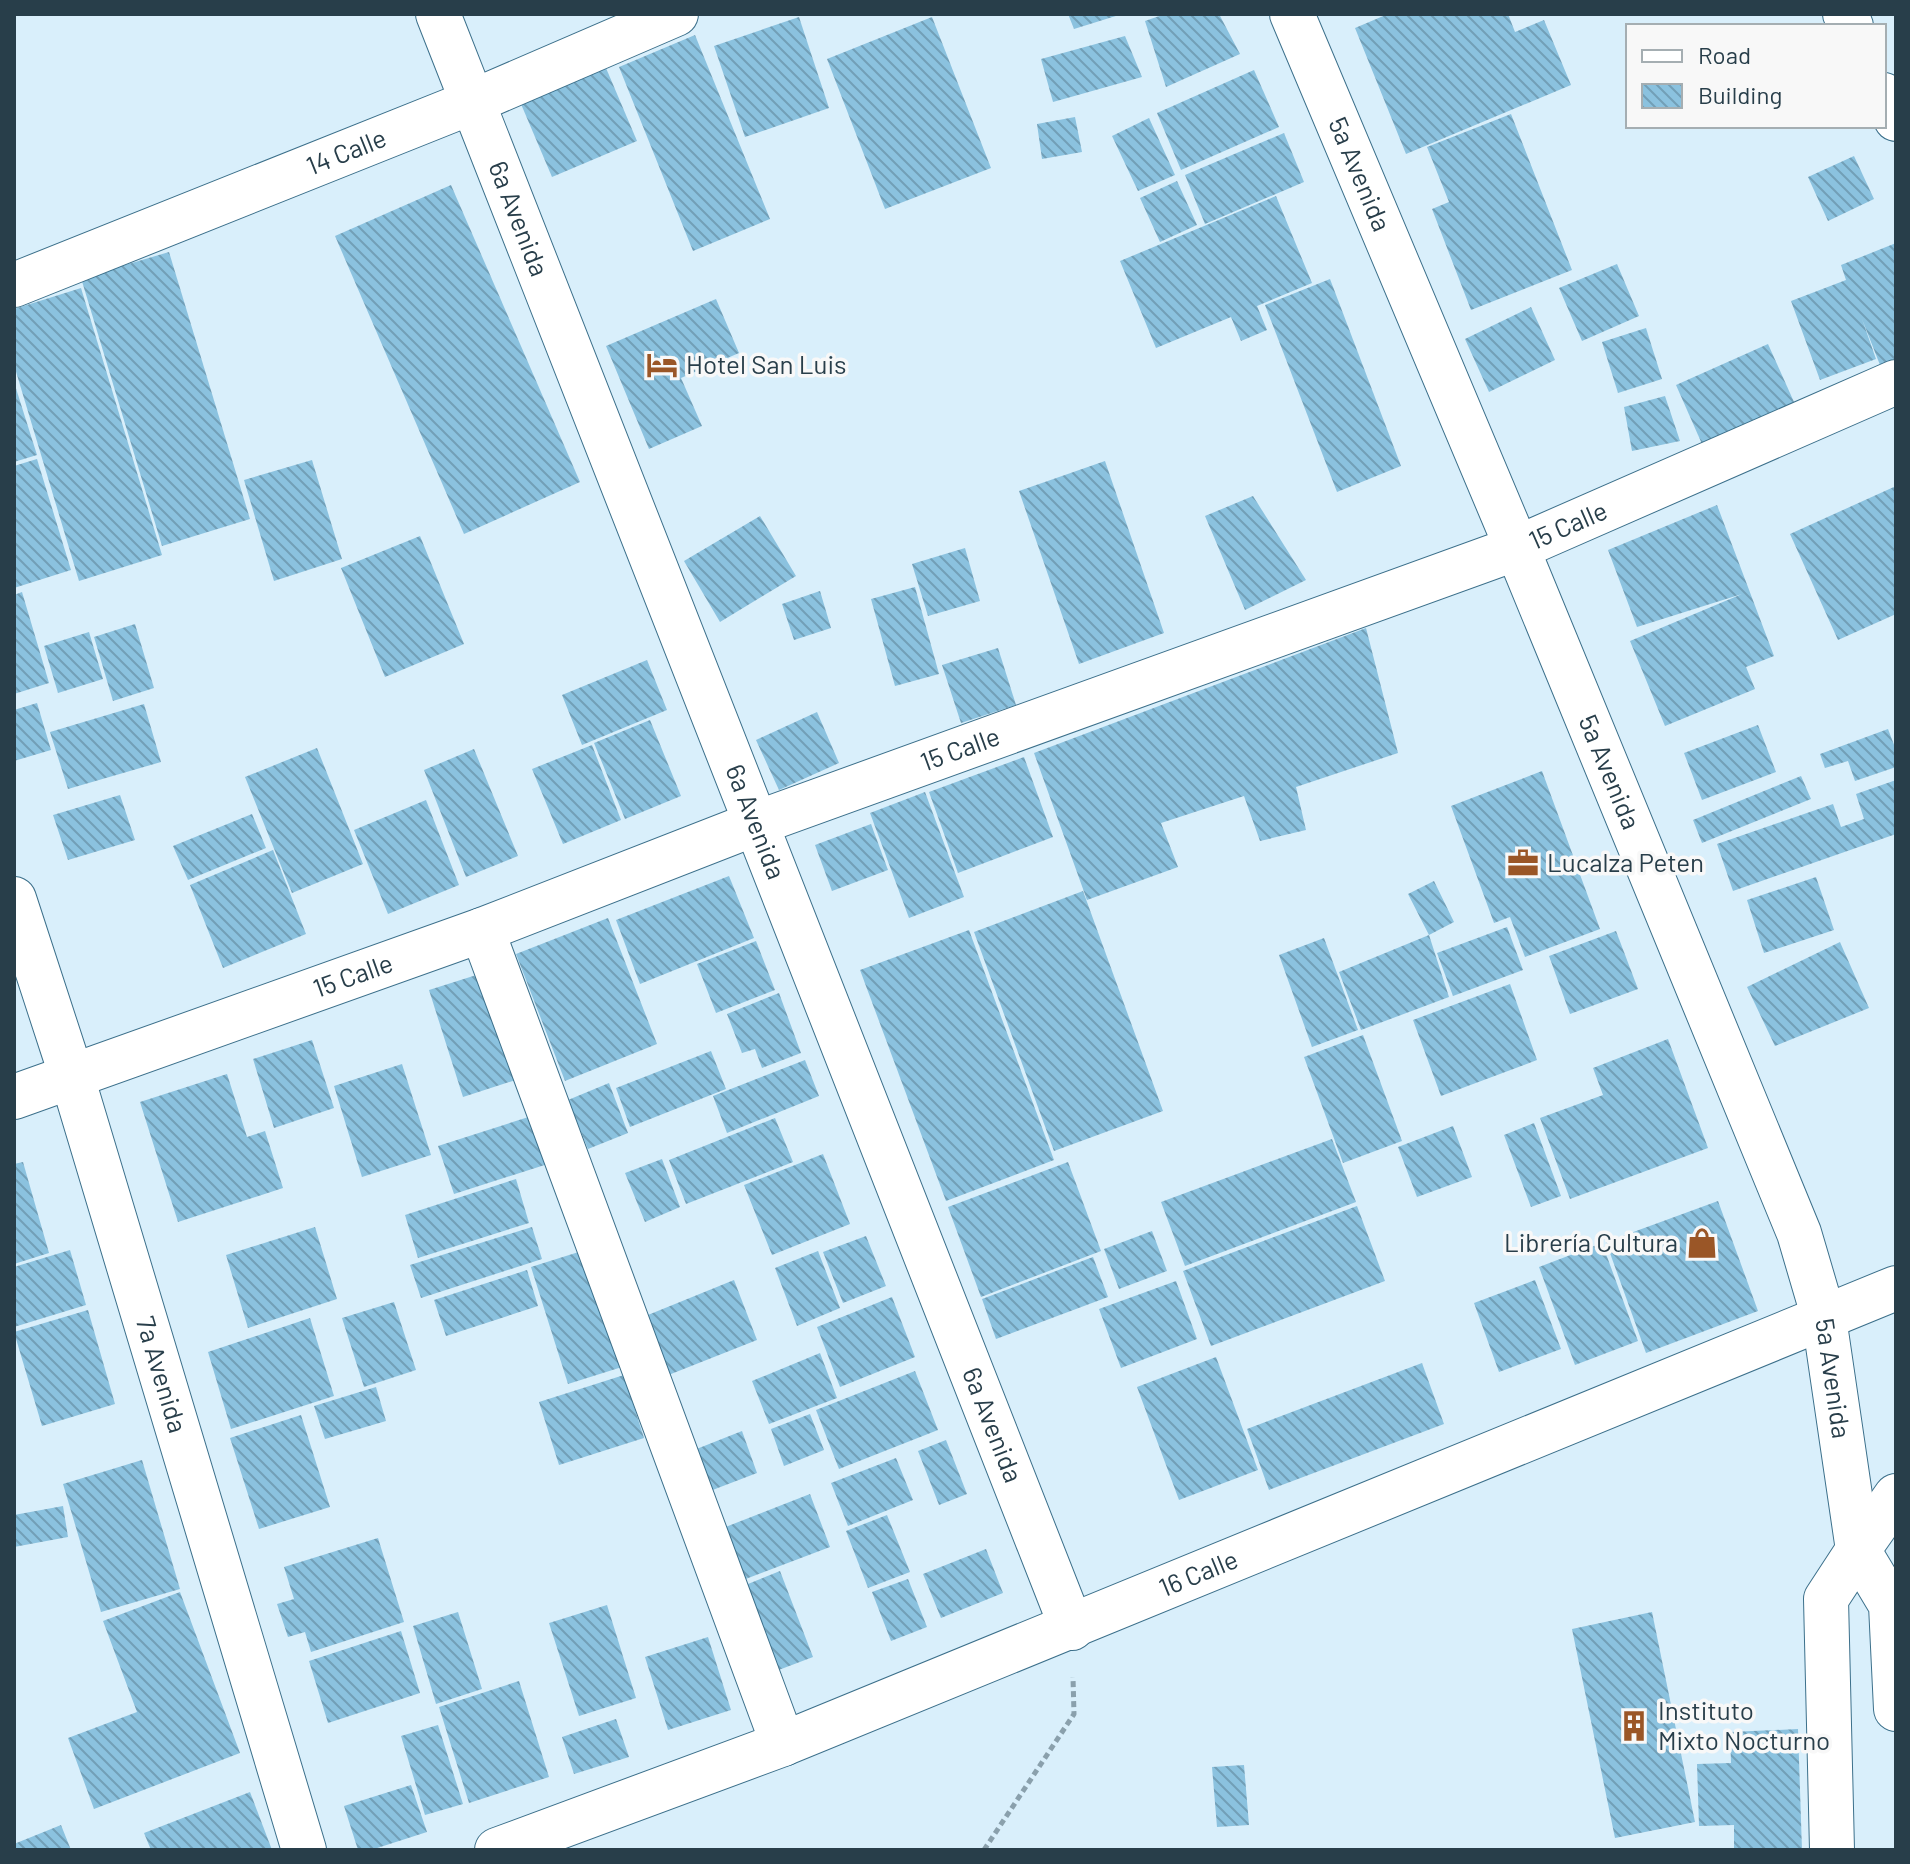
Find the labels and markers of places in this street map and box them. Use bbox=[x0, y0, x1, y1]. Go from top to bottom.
hotel icon: Hotel San Luis bbox=[645, 348, 679, 382]
place label: Hotel San Luis bbox=[686, 348, 847, 379]
office icon: Lucalza Peten bbox=[1506, 846, 1540, 880]
place label: Lucalza Peten bbox=[1547, 846, 1704, 877]
place label: Librería Cultura bbox=[1504, 1226, 1678, 1257]
shop icon: Librería Cultura bbox=[1685, 1226, 1719, 1260]
place label: Instituto Mixto Nocturno bbox=[1658, 1694, 1830, 1755]
building icon: Instituto Mixto Nocturno bbox=[1617, 1709, 1651, 1743]

